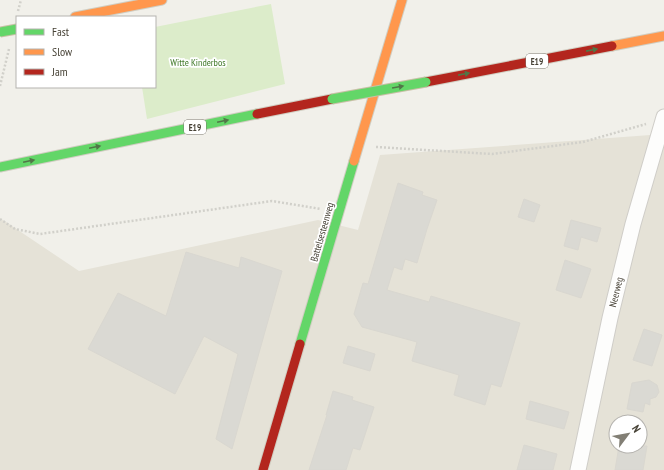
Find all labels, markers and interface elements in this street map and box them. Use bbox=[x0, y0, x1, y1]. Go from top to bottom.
legend bbox=[16, 16, 156, 88]
text: Fast bbox=[52, 24, 70, 39]
text: Slow bbox=[52, 44, 73, 59]
one-way arrow bbox=[586, 47, 598, 53]
road number: E19 bbox=[526, 54, 548, 68]
park label: Witte Kinderbos bbox=[170, 56, 226, 69]
text: Jam bbox=[51, 64, 68, 79]
one-way arrow bbox=[458, 71, 471, 77]
one-way arrow bbox=[392, 83, 404, 89]
one-way arrow bbox=[216, 118, 229, 124]
road number: E19 bbox=[184, 120, 206, 134]
one-way arrow bbox=[89, 144, 101, 150]
one-way arrow bbox=[22, 157, 35, 163]
street label: Battelsesteenweg bbox=[307, 201, 337, 263]
street label: Neerweg bbox=[606, 276, 626, 308]
north arrow bbox=[608, 414, 648, 454]
text: N bbox=[629, 422, 644, 435]

